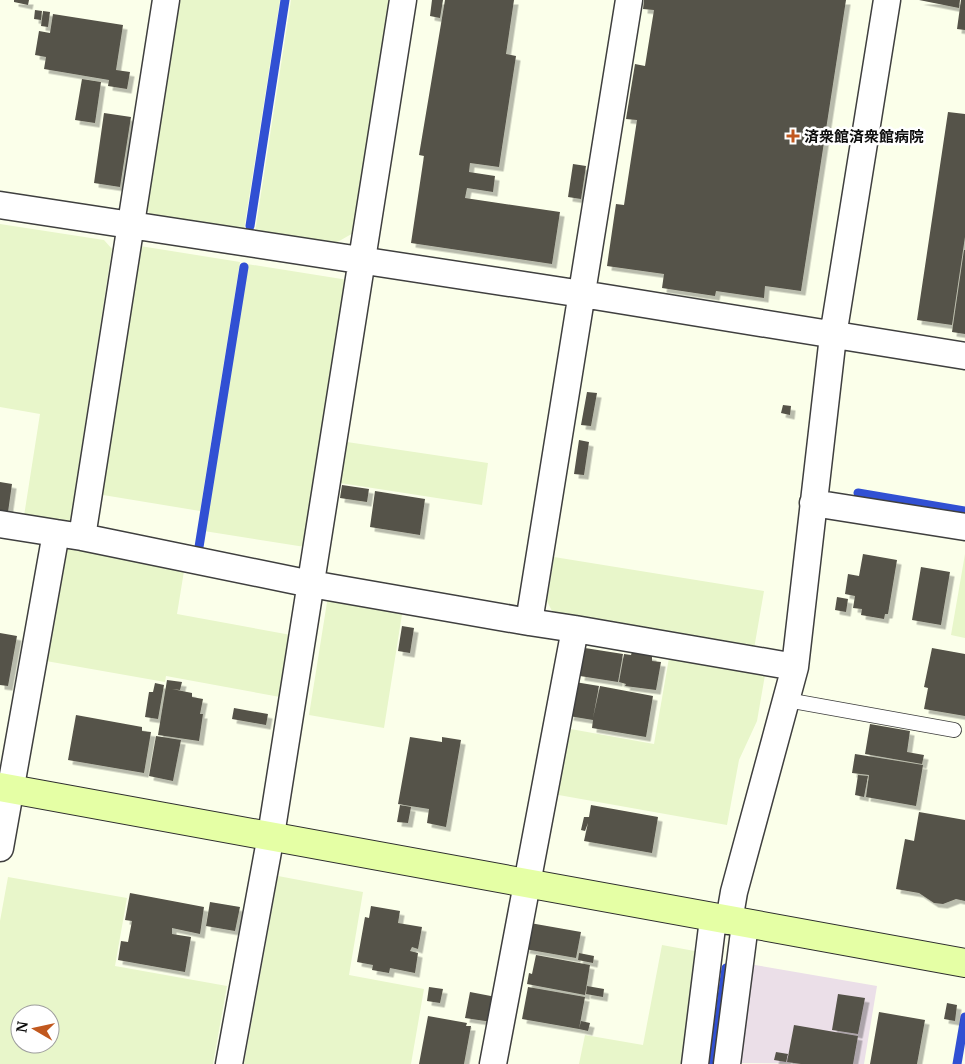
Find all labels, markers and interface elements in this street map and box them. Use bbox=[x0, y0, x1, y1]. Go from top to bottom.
place label: 済衆館済衆館病院 bbox=[804, 127, 924, 146]
marker: 済衆館済衆館病院 bbox=[786, 129, 800, 143]
north arrow bbox=[10, 1004, 60, 1054]
text: N bbox=[12, 1020, 32, 1034]

